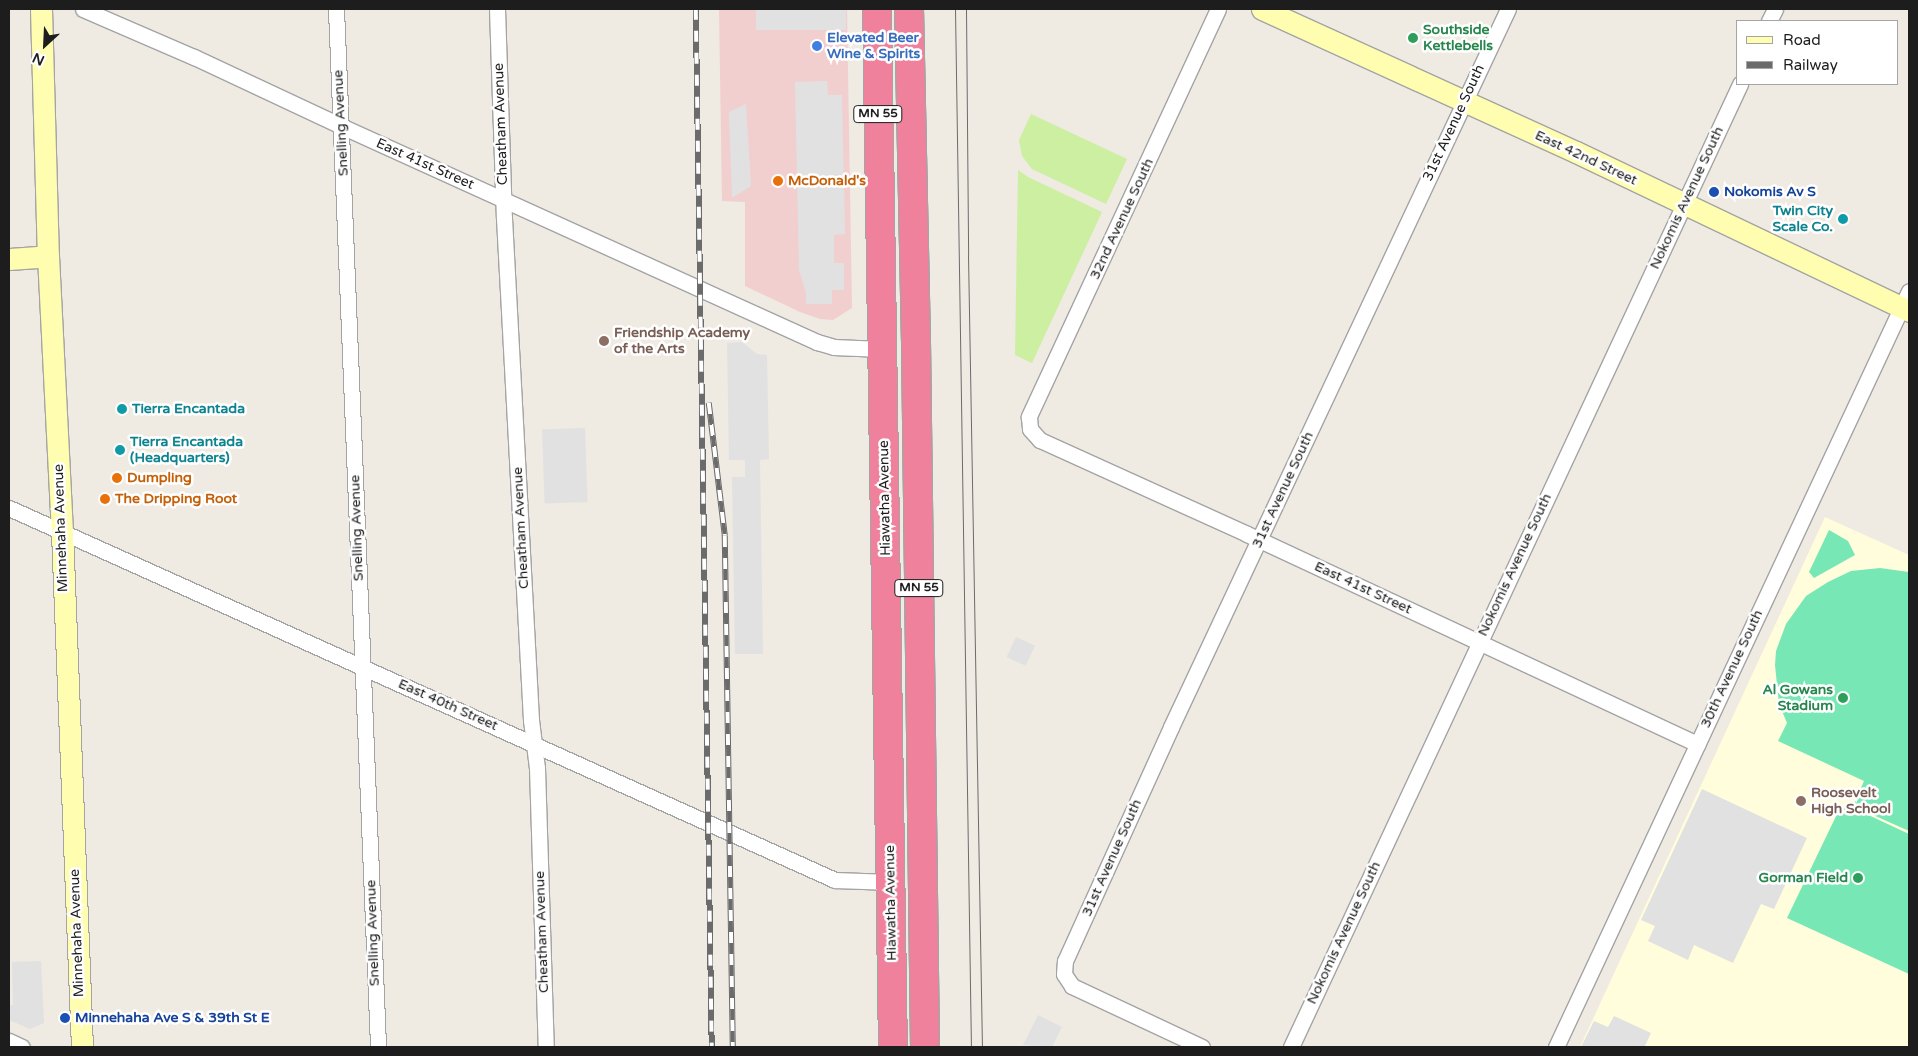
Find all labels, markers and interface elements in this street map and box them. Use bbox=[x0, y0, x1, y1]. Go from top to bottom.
north arrow bbox=[20, 20, 70, 70]
legend bbox=[1736, 20, 1898, 85]
place label: Southside Kettlebells bbox=[1423, 22, 1493, 54]
place label: Elevated Beer Wine & Spirits bbox=[827, 30, 920, 62]
text: Road bbox=[1783, 31, 1821, 49]
marker: Southside Kettlebells bbox=[1407, 32, 1419, 44]
marker: Elevated Beer Wine & Spirits bbox=[811, 40, 823, 52]
text: N bbox=[30, 49, 47, 69]
text: Railway bbox=[1783, 56, 1838, 74]
street label: 31st Avenue South bbox=[1420, 62, 1488, 184]
street label: Cheatham Avenue bbox=[490, 63, 512, 185]
street label: Snelling Avenue bbox=[330, 69, 352, 177]
road number: MN 55 bbox=[853, 105, 903, 124]
street label: Nokomis Avenue South bbox=[1647, 124, 1727, 272]
street label: East 42nd Street bbox=[1532, 127, 1640, 189]
street label: East 41st Street bbox=[373, 135, 477, 193]
street label: 32nd Avenue South bbox=[1087, 156, 1157, 282]
place label: McDonald's bbox=[788, 173, 866, 189]
marker: McDonald's bbox=[772, 175, 784, 187]
place label: Nokomis Av S bbox=[1724, 184, 1816, 200]
marker: Nokomis Av S bbox=[1708, 186, 1720, 198]
place label: Twin City Scale Co. bbox=[1772, 203, 1833, 236]
marker: Twin City Scale Co. bbox=[1837, 213, 1849, 225]
place label: Friendship Academy of the Arts bbox=[614, 325, 750, 358]
marker: Friendship Academy of the Arts bbox=[598, 335, 610, 347]
place label: Tierra Encantada bbox=[132, 401, 245, 417]
marker: Tierra Encantada bbox=[116, 403, 128, 415]
street label: 31st Avenue South bbox=[1249, 429, 1317, 551]
place label: Tierra Encantada (Headquarters) bbox=[130, 434, 243, 467]
street label: Hiawatha Avenue bbox=[876, 440, 894, 556]
marker: Tierra Encantada (Headquarters) bbox=[114, 444, 126, 456]
street label: Minnehaha Avenue bbox=[50, 464, 72, 592]
street label: Cheatham Avenue bbox=[509, 467, 533, 589]
place label: Dumpling bbox=[127, 470, 192, 486]
marker: Dumpling bbox=[111, 472, 123, 484]
street label: Snelling Avenue bbox=[347, 474, 367, 582]
place label: The Dripping Root bbox=[115, 491, 237, 507]
street label: Nokomis Avenue South bbox=[1475, 491, 1555, 639]
marker: The Dripping Root bbox=[99, 493, 111, 505]
street label: East 41st Street bbox=[1312, 558, 1414, 618]
road number: MN 55 bbox=[894, 578, 944, 598]
street label: 30th Avenue South bbox=[1697, 607, 1767, 731]
street label: East 40th Street bbox=[395, 675, 501, 735]
place label: Al Gowans Stadium bbox=[1762, 682, 1833, 714]
marker: Al Gowans Stadium bbox=[1837, 692, 1849, 704]
place label: Roosevelt High School bbox=[1811, 785, 1891, 818]
marker: Roosevelt High School bbox=[1795, 795, 1807, 807]
street label: 31st Avenue South bbox=[1079, 797, 1145, 919]
street label: Hiawatha Avenue bbox=[882, 845, 900, 961]
street label: Nokomis Avenue South bbox=[1304, 859, 1384, 1007]
street label: Minnehaha Avenue bbox=[66, 869, 88, 997]
place label: Gorman Field bbox=[1759, 870, 1848, 886]
street label: Cheatham Avenue bbox=[531, 871, 553, 993]
marker: Gorman Field bbox=[1852, 872, 1864, 884]
street label: Snelling Avenue bbox=[363, 879, 383, 987]
place label: Minnehaha Ave S & 39th St E bbox=[75, 1010, 270, 1026]
marker: Minnehaha Ave S & 39th St E bbox=[59, 1012, 71, 1024]

